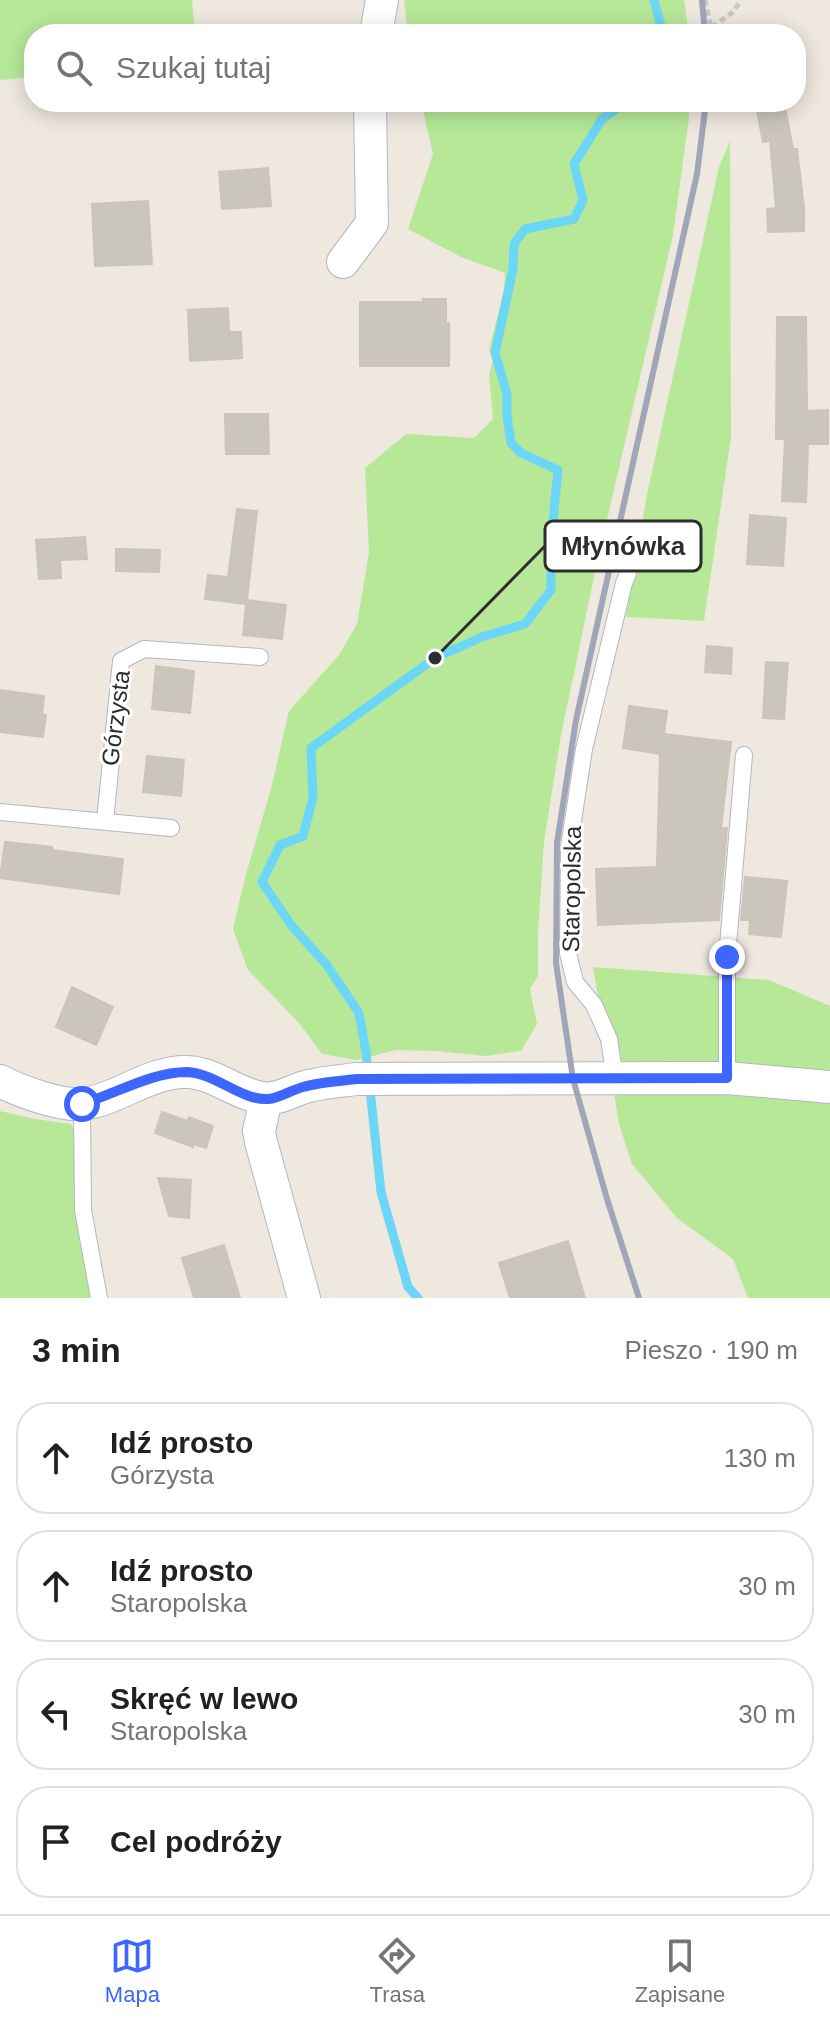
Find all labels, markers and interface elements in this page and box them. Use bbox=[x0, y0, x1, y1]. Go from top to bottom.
search box bbox=[24, 24, 806, 112]
icon: search bbox=[52, 46, 96, 90]
text: Szukaj tutaj bbox=[116, 51, 271, 84]
callout: Młynówka bbox=[545, 521, 701, 571]
text: Młynówka bbox=[561, 531, 686, 561]
street label: Górzysta bbox=[96, 668, 135, 767]
street label: Staropolska bbox=[557, 825, 586, 953]
route end bbox=[709, 939, 745, 975]
route start bbox=[64, 1086, 100, 1122]
text: 3 min bbox=[32, 1331, 121, 1369]
text: Pieszo · 190 m bbox=[625, 1335, 798, 1365]
text: Idź prosto bbox=[110, 1426, 253, 1459]
icon: ahead bbox=[34, 1436, 78, 1480]
text: 130 m bbox=[724, 1443, 796, 1473]
text: Górzysta bbox=[110, 1460, 214, 1490]
text: Idź prosto bbox=[110, 1554, 253, 1587]
icon: ahead bbox=[34, 1564, 78, 1608]
text: 30 m bbox=[738, 1571, 796, 1601]
text: Staropolska bbox=[110, 1588, 247, 1618]
text: Skręć w lewo bbox=[110, 1682, 298, 1715]
icon: left bbox=[34, 1692, 78, 1736]
text: 30 m bbox=[738, 1699, 796, 1729]
text: Staropolska bbox=[110, 1716, 247, 1746]
icon: arrive bbox=[34, 1820, 78, 1864]
text: Cel podróży bbox=[110, 1825, 282, 1858]
tab: Mapa bbox=[105, 1934, 160, 2008]
tab: Trasa bbox=[370, 1934, 425, 2008]
tab: Zapisane bbox=[635, 1934, 725, 2008]

